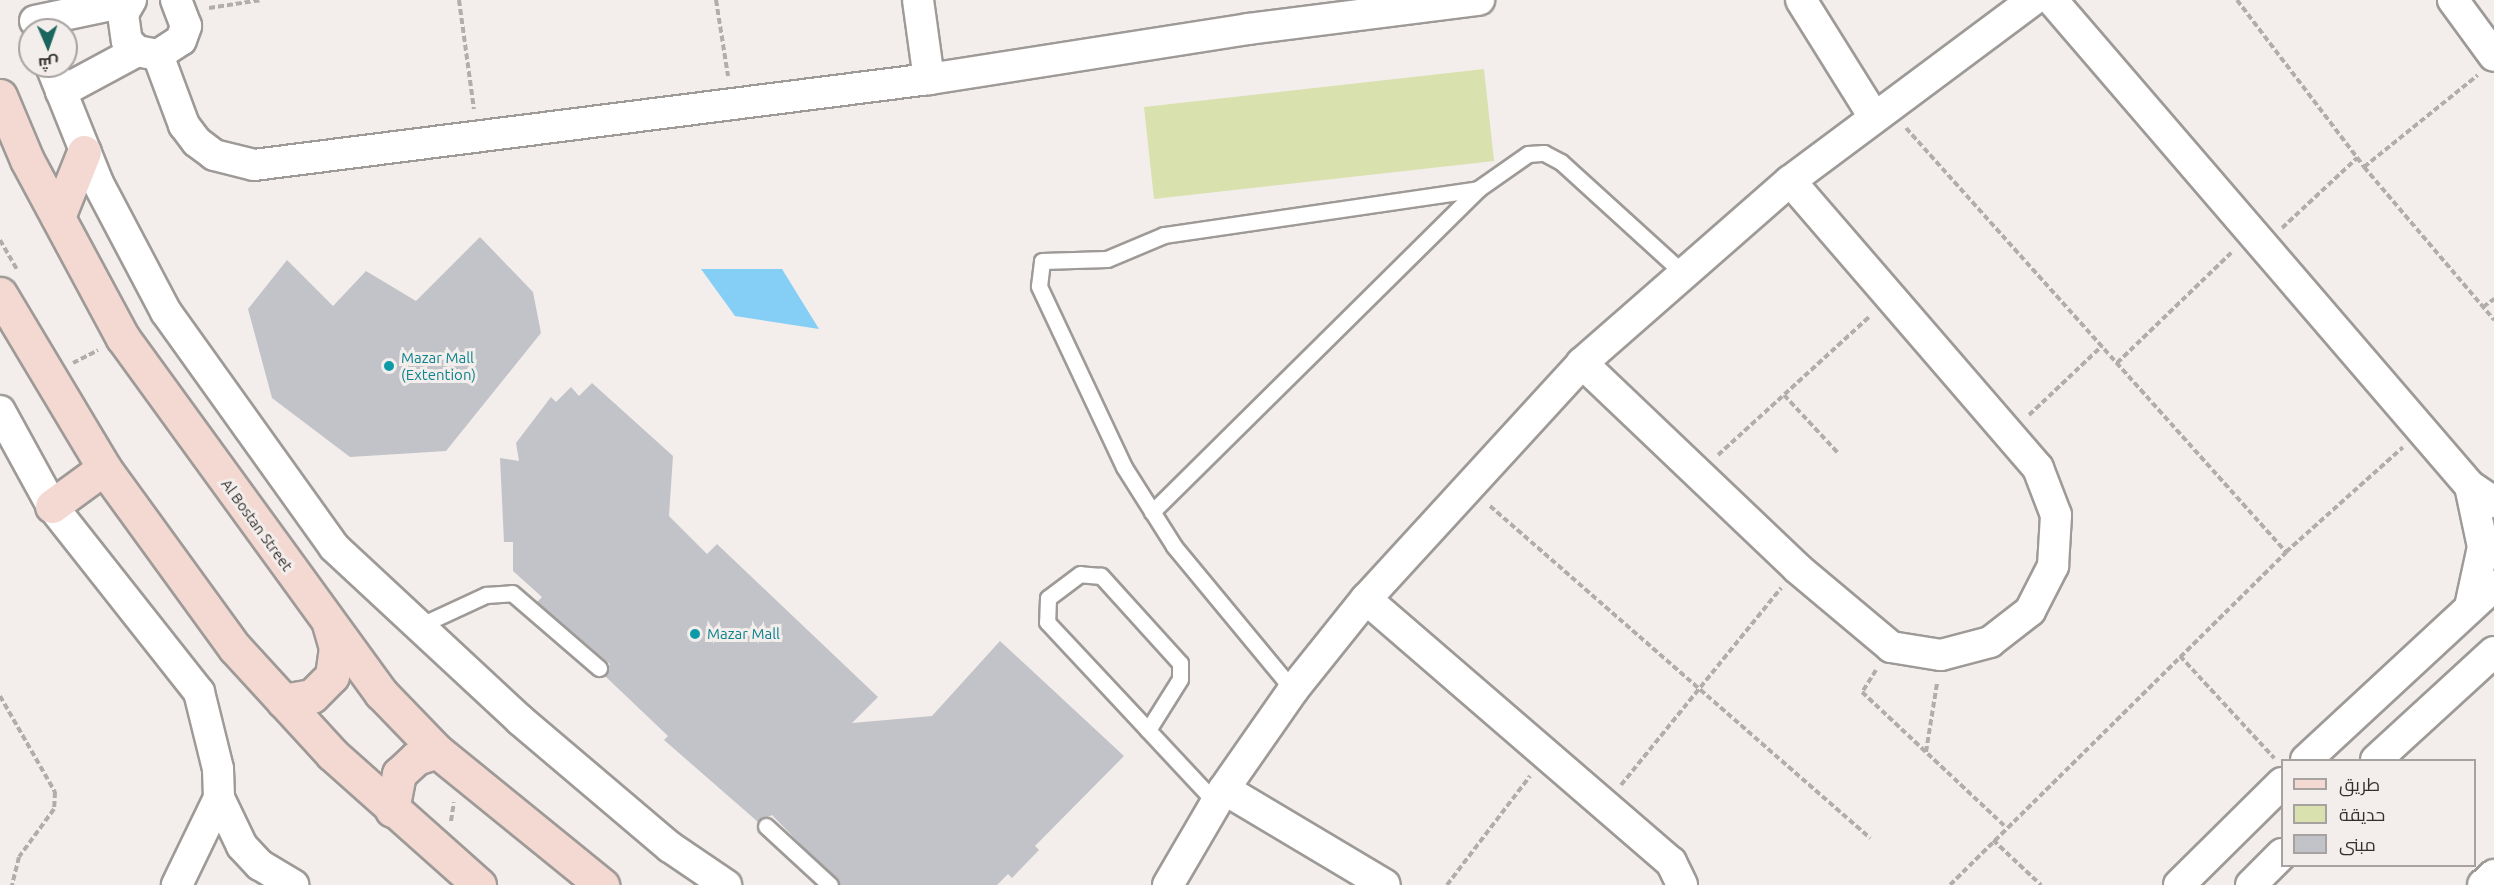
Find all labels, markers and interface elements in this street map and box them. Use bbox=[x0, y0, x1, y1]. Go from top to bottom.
north arrow bbox=[18, 18, 78, 78]
text: ش bbox=[38, 55, 59, 73]
place label: Mazar Mall (Extention) bbox=[401, 348, 476, 383]
marker: Mazar Mall (Extention) bbox=[382, 359, 396, 373]
street label: Al Bostan Street bbox=[218, 475, 296, 575]
place label: Mazar Mall bbox=[707, 625, 780, 643]
marker: Mazar Mall bbox=[688, 627, 702, 641]
legend bbox=[2281, 759, 2476, 867]
text: طريق bbox=[2339, 774, 2380, 794]
text: حديقة bbox=[2339, 804, 2385, 824]
text: مبنى bbox=[2339, 834, 2376, 854]

